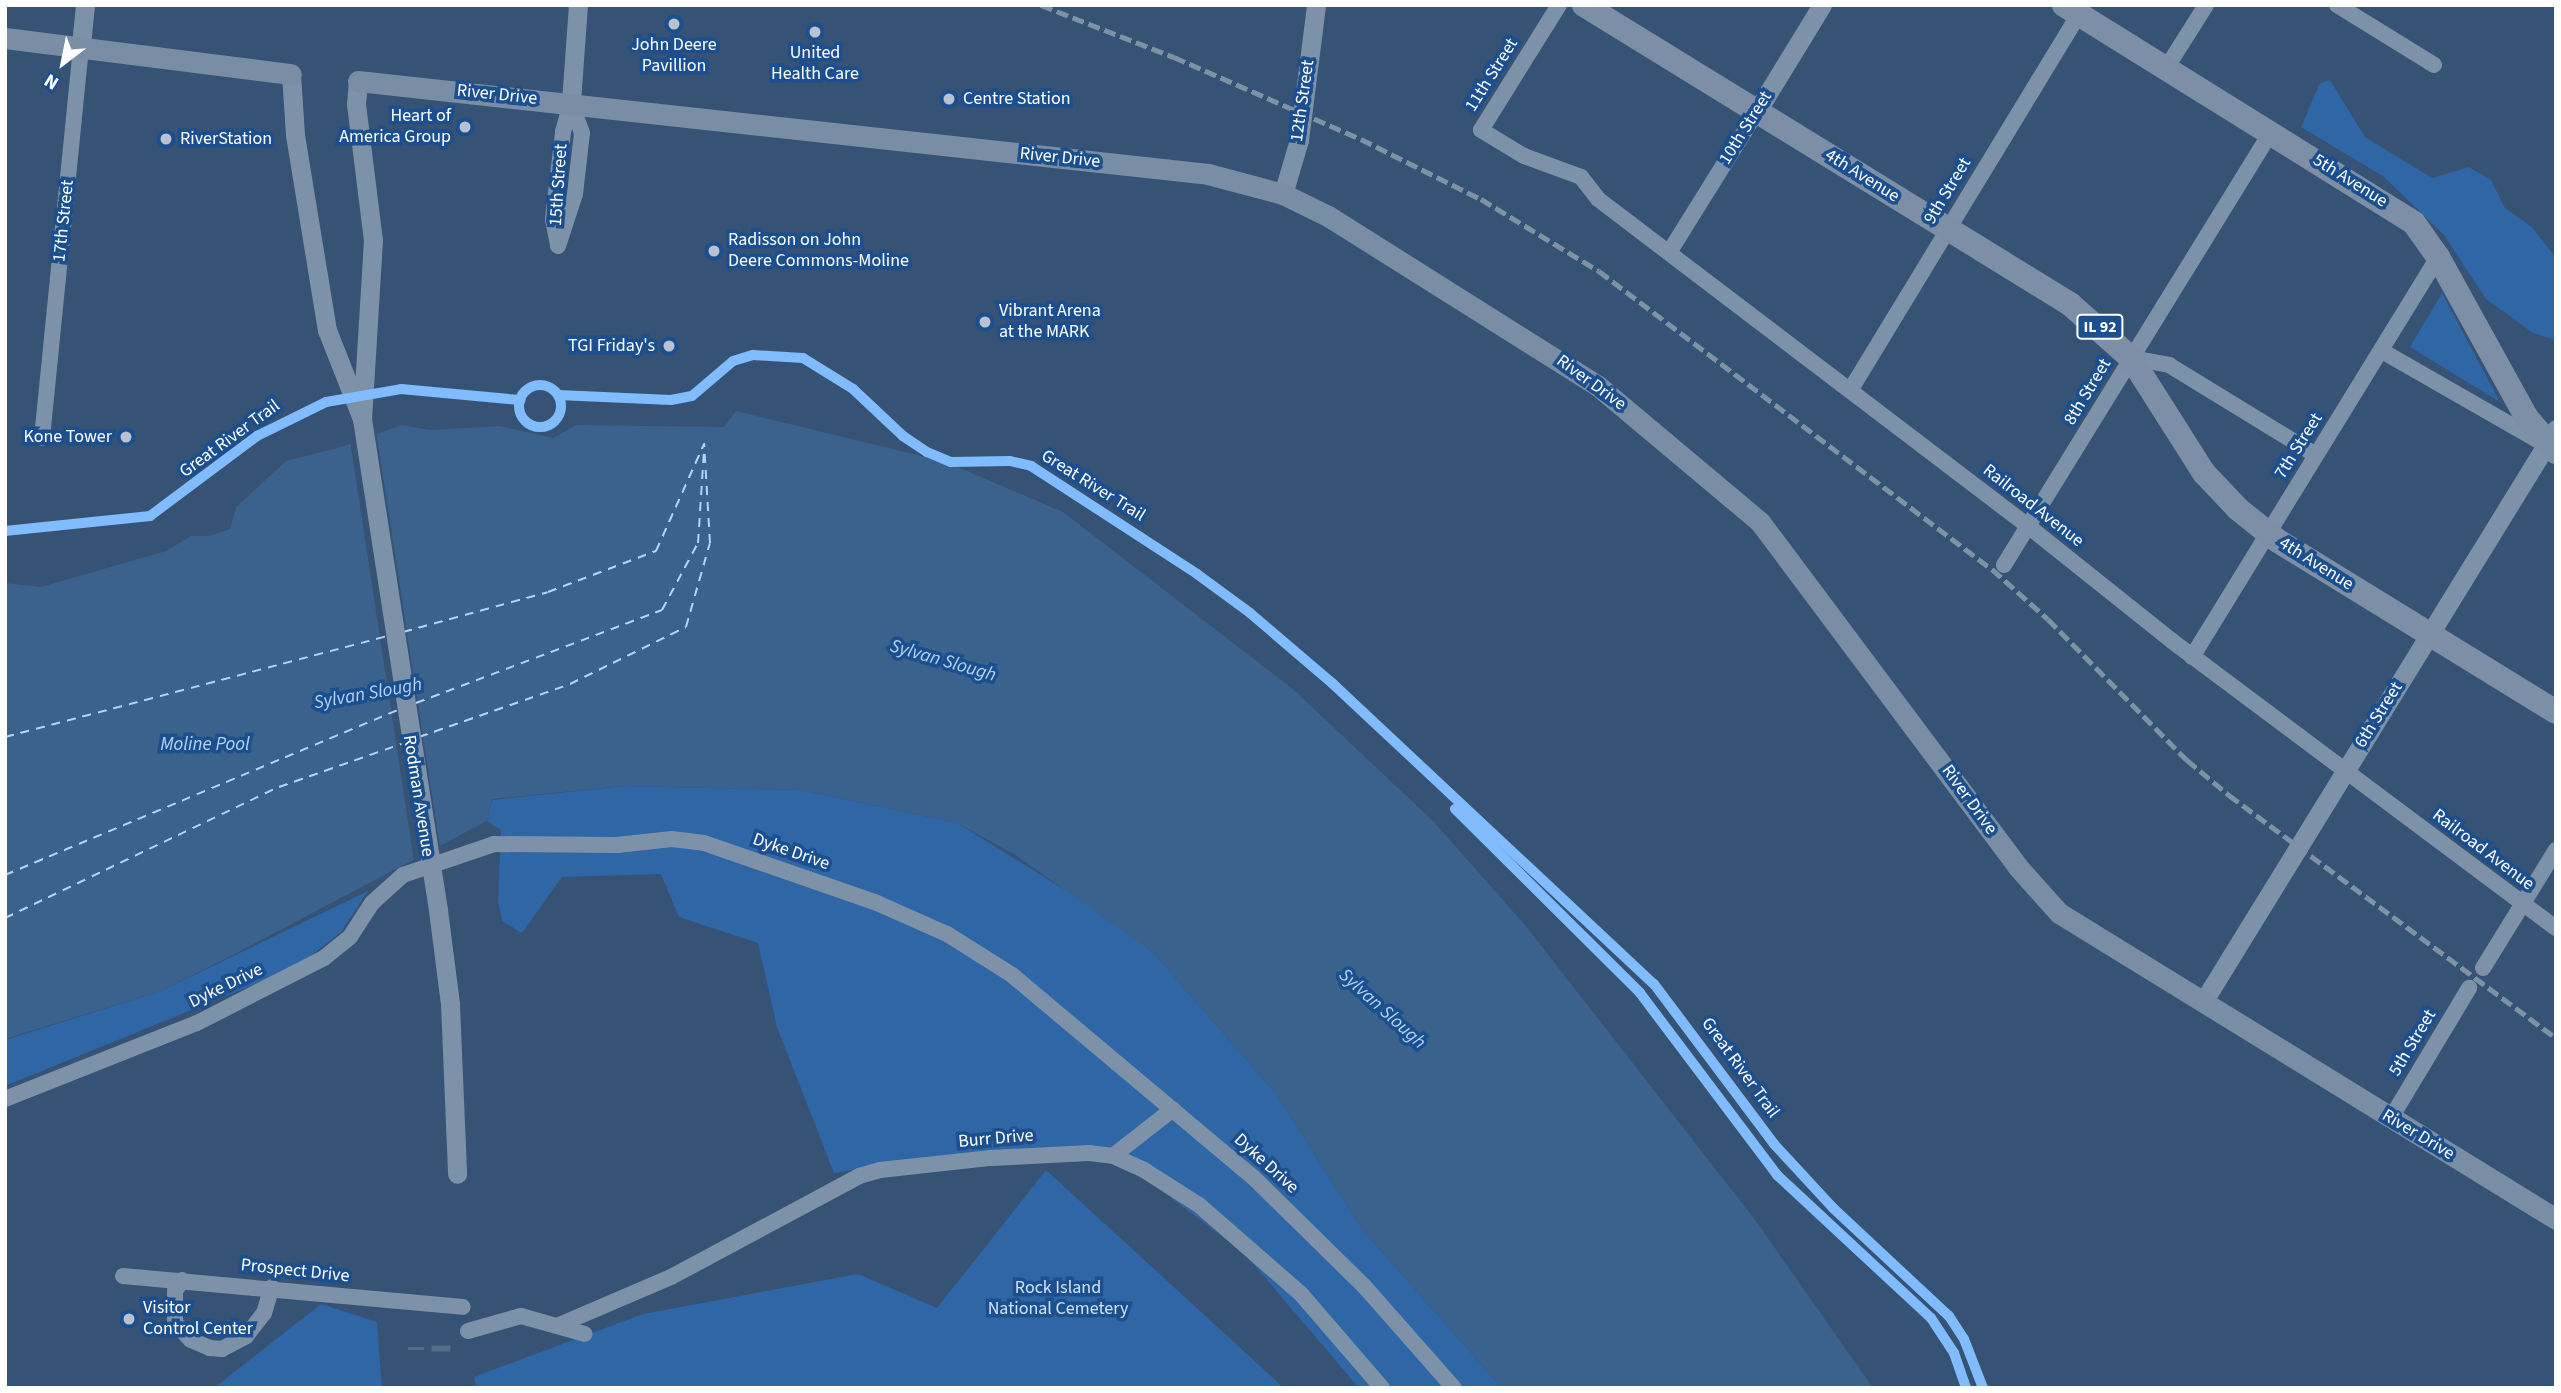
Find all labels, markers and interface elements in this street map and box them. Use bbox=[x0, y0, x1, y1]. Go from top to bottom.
marker: John Deere Pavillion bbox=[666, 16, 682, 32]
marker: United Health Care bbox=[807, 24, 823, 40]
north arrow bbox=[28, 28, 98, 98]
street label: 11th Street bbox=[1461, 34, 1523, 116]
place label: John Deere Pavillion bbox=[631, 35, 717, 78]
place label: United Health Care bbox=[771, 43, 859, 86]
street label: 12th Street bbox=[1287, 59, 1319, 143]
text: N bbox=[39, 66, 64, 96]
street label: River Drive bbox=[456, 80, 538, 110]
street label: 10th Street bbox=[1715, 87, 1777, 169]
place label: Centre Station bbox=[963, 88, 1071, 110]
marker: Centre Station bbox=[941, 91, 957, 107]
place label: Heart of America Group bbox=[339, 106, 451, 148]
marker: Heart of America Group bbox=[457, 119, 473, 135]
place label: RiverStation bbox=[180, 128, 272, 150]
marker: RiverStation bbox=[158, 131, 174, 147]
street label: 15th Street bbox=[545, 143, 573, 227]
street label: River Drive bbox=[1019, 143, 1101, 173]
street label: 4th Avenue bbox=[1821, 145, 1903, 207]
street label: 5th Avenue bbox=[2309, 150, 2391, 212]
street label: 9th Street bbox=[1920, 154, 1976, 228]
street label: 17th Street bbox=[49, 179, 79, 263]
place label: Radisson on John Deere Commons-Moline bbox=[728, 230, 909, 272]
marker: Radisson on John Deere Commons-Moline bbox=[706, 243, 722, 259]
place label: Vibrant Arena at the MARK bbox=[999, 301, 1101, 344]
marker: Vibrant Arena at the MARK bbox=[977, 314, 993, 330]
road number: IL 92 bbox=[2076, 314, 2124, 340]
place label: TGI Friday's bbox=[568, 335, 655, 357]
marker: TGI Friday's bbox=[661, 338, 677, 354]
street label: River Drive bbox=[1552, 351, 1630, 415]
street label: 8th Street bbox=[2060, 355, 2116, 429]
street label: Great River Trail bbox=[176, 395, 284, 483]
street label: 7th Street bbox=[2270, 409, 2328, 483]
place label: Kone Tower bbox=[23, 426, 112, 448]
marker: Kone Tower bbox=[118, 429, 134, 445]
street label: Great River Trail bbox=[1037, 445, 1149, 527]
street label: Railroad Avenue bbox=[1978, 460, 2088, 552]
street label: 4th Avenue bbox=[2275, 533, 2357, 595]
water label: Sylvan Slough bbox=[887, 635, 999, 687]
water label: Sylvan Slough bbox=[312, 673, 424, 715]
street label: 6th Street bbox=[2350, 678, 2408, 752]
water label: Moline Pool bbox=[160, 734, 250, 756]
street label: Rodman Avenue bbox=[398, 734, 438, 858]
street label: River Drive bbox=[1937, 761, 2001, 839]
street label: Railroad Avenue bbox=[2428, 805, 2538, 895]
street label: Dyke Drive bbox=[750, 829, 832, 875]
street label: Dyke Drive bbox=[185, 959, 267, 1013]
water label: Sylvan Slough bbox=[1334, 964, 1430, 1054]
street label: 5th Street bbox=[2385, 1006, 2441, 1080]
street label: Great River Trail bbox=[1696, 1014, 1784, 1122]
street label: River Drive bbox=[2378, 1105, 2458, 1165]
street label: Burr Drive bbox=[957, 1125, 1035, 1153]
street label: Dyke Drive bbox=[1229, 1129, 1303, 1199]
street label: Prospect Drive bbox=[240, 1255, 350, 1287]
park label: Rock Island National Cemetery bbox=[988, 1278, 1128, 1320]
place label: Visitor Control Center bbox=[143, 1298, 253, 1340]
marker: Visitor Control Center bbox=[121, 1311, 137, 1327]

